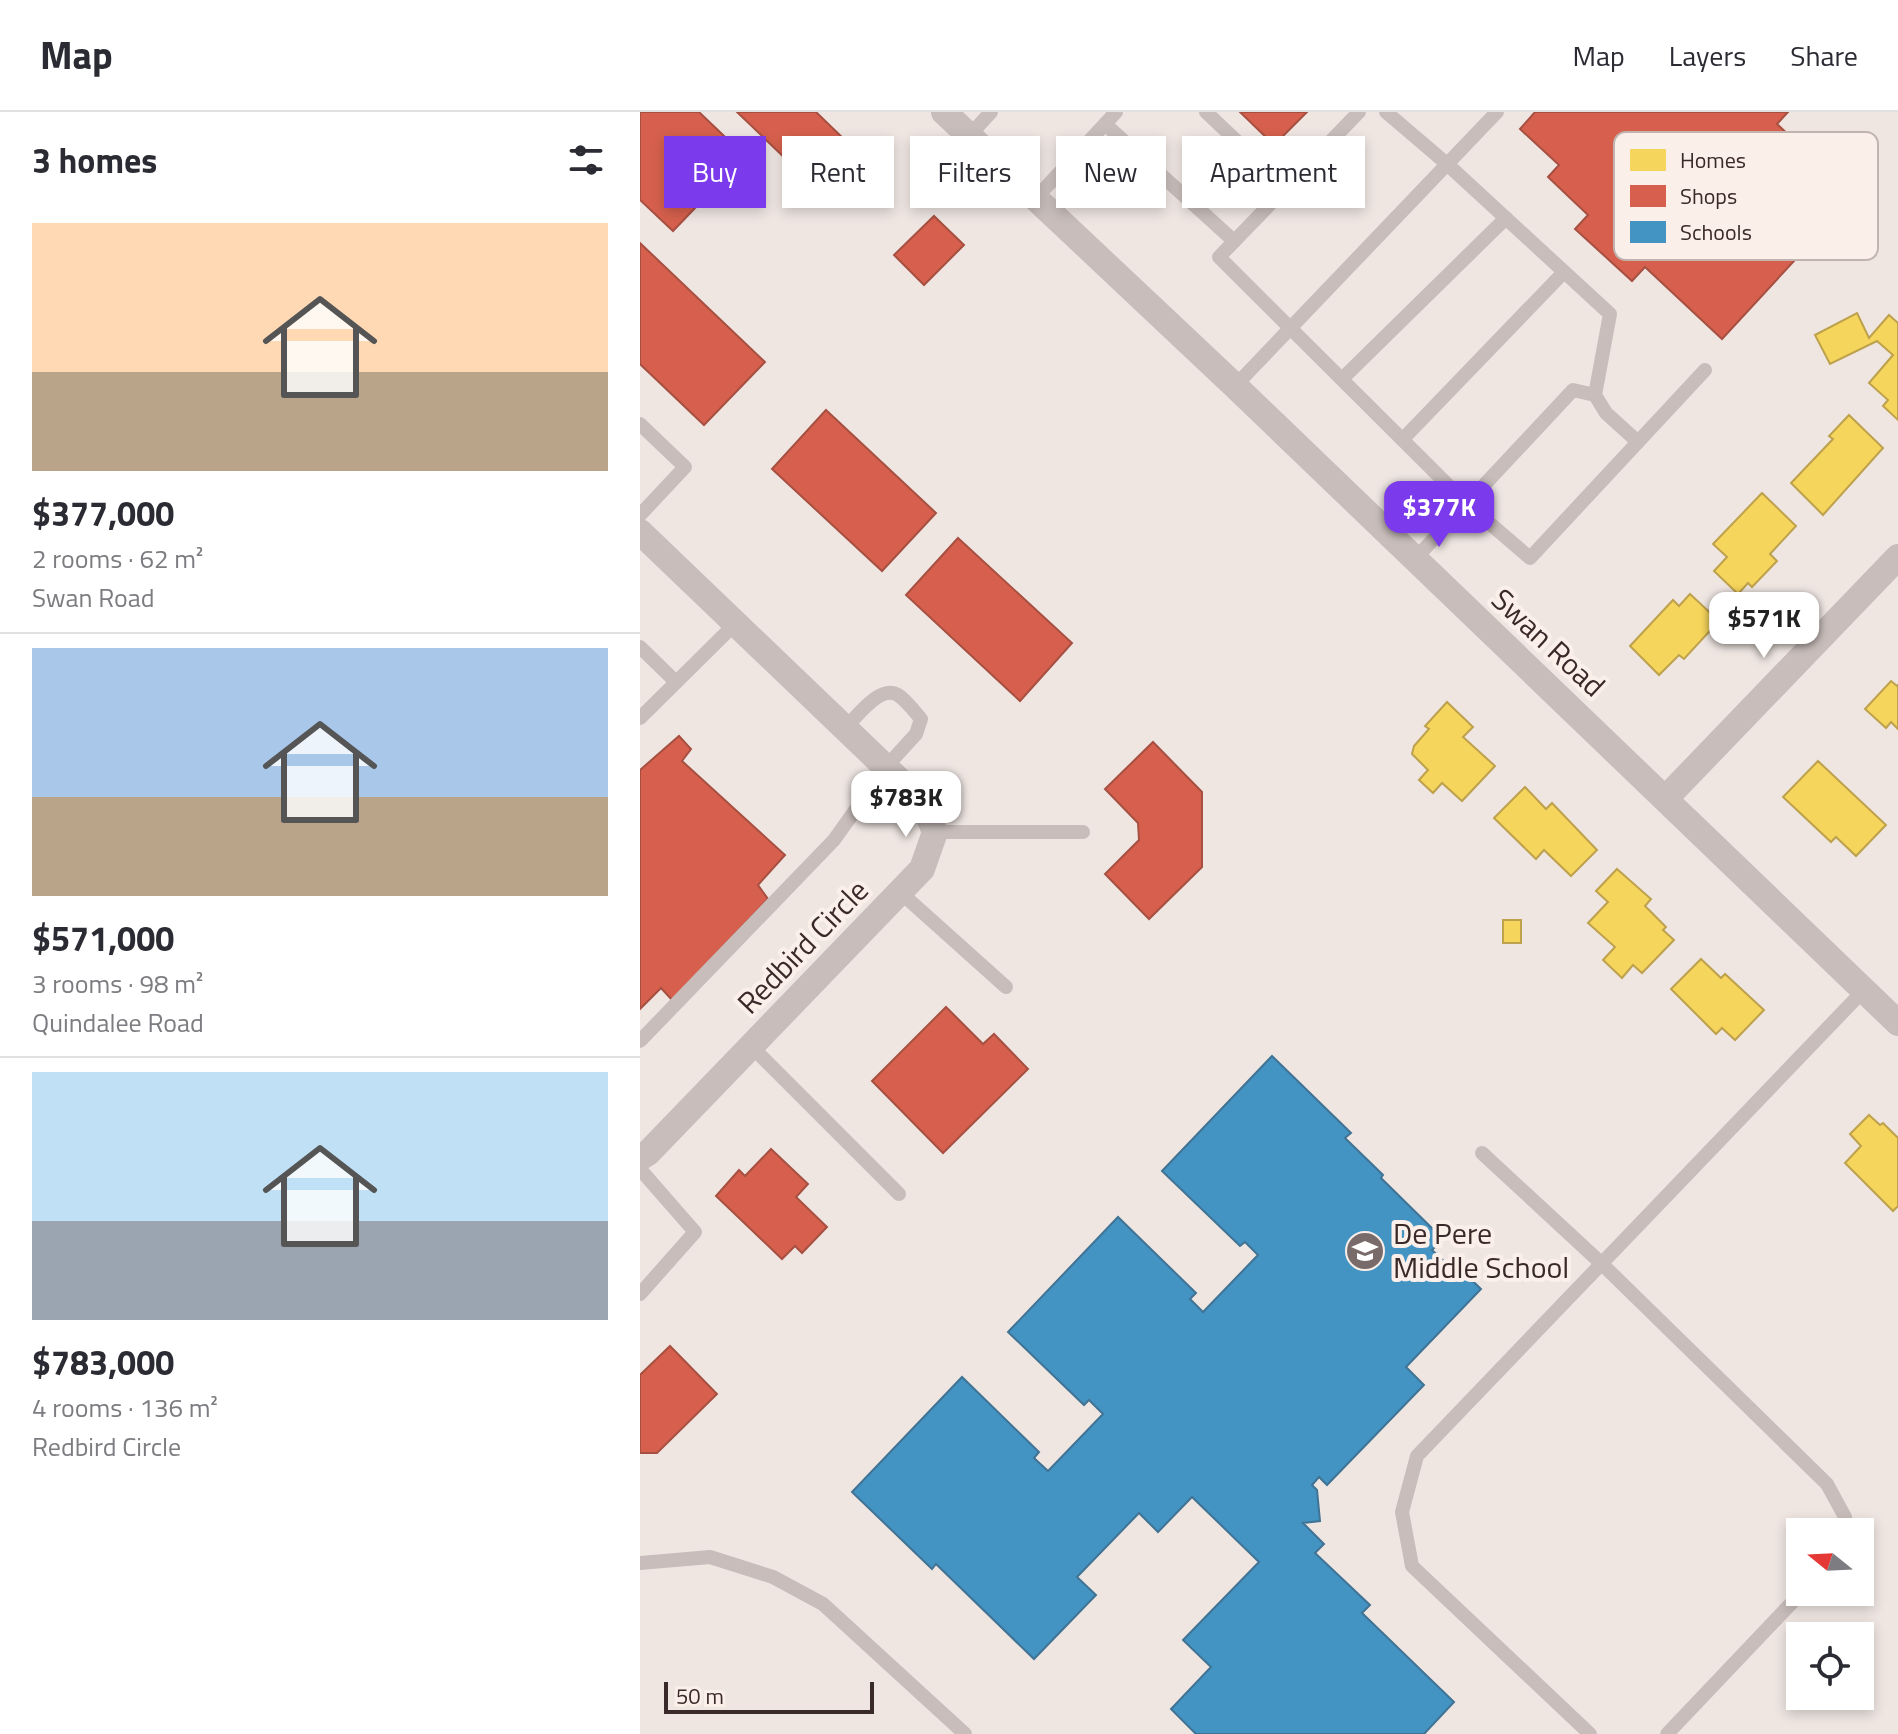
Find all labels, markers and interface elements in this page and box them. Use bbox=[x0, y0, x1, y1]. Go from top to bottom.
text: Map bbox=[40, 26, 113, 84]
text: Map bbox=[1572, 34, 1625, 77]
text: Layers bbox=[1669, 34, 1746, 77]
text: Share bbox=[1790, 34, 1858, 77]
legend bbox=[1614, 132, 1878, 260]
text: 3 homes bbox=[32, 134, 157, 186]
chip: Buy bbox=[664, 136, 766, 208]
chip: Rent bbox=[782, 136, 894, 208]
chip: Filters bbox=[910, 136, 1040, 208]
chip: New bbox=[1056, 136, 1166, 208]
chip: Apartment bbox=[1182, 136, 1365, 208]
icon: filters bbox=[564, 138, 608, 182]
text: Homes bbox=[1680, 143, 1746, 177]
text: Shops bbox=[1680, 179, 1737, 213]
text: Schools bbox=[1680, 215, 1752, 249]
icon: home bbox=[248, 275, 392, 419]
pin: $377K bbox=[1383, 481, 1495, 549]
text: $377,000 bbox=[32, 487, 174, 539]
text: $377K bbox=[1402, 487, 1476, 526]
text: 2 rooms · 62 m² bbox=[32, 539, 203, 578]
street label: Swan Road bbox=[1481, 577, 1616, 707]
text: Swan Road bbox=[32, 578, 155, 617]
pin: $571K bbox=[1708, 592, 1820, 660]
text: $571K bbox=[1727, 598, 1801, 637]
icon: home bbox=[248, 700, 392, 844]
pin: $783K bbox=[850, 771, 962, 839]
text: $783K bbox=[869, 777, 943, 816]
street label: Redbird Circle bbox=[726, 868, 879, 1024]
text: $571,000 bbox=[32, 912, 174, 964]
text: 3 rooms · 98 m² bbox=[32, 964, 203, 1003]
text: Quindalee Road bbox=[32, 1003, 204, 1042]
icon: home bbox=[248, 1124, 392, 1268]
place label: De Pere Middle School bbox=[1393, 1210, 1569, 1290]
school or university icon: De Pere Middle School bbox=[1344, 1230, 1386, 1272]
text: $783,000 bbox=[32, 1336, 174, 1388]
text: 4 rooms · 136 m² bbox=[32, 1388, 218, 1427]
text: Redbird Circle bbox=[32, 1427, 181, 1466]
north arrow bbox=[1786, 1518, 1874, 1606]
map controls bbox=[1786, 1518, 1874, 1710]
button: locate bbox=[1786, 1622, 1874, 1710]
scale bar bbox=[664, 1678, 874, 1714]
text: 50 m bbox=[676, 1679, 724, 1713]

